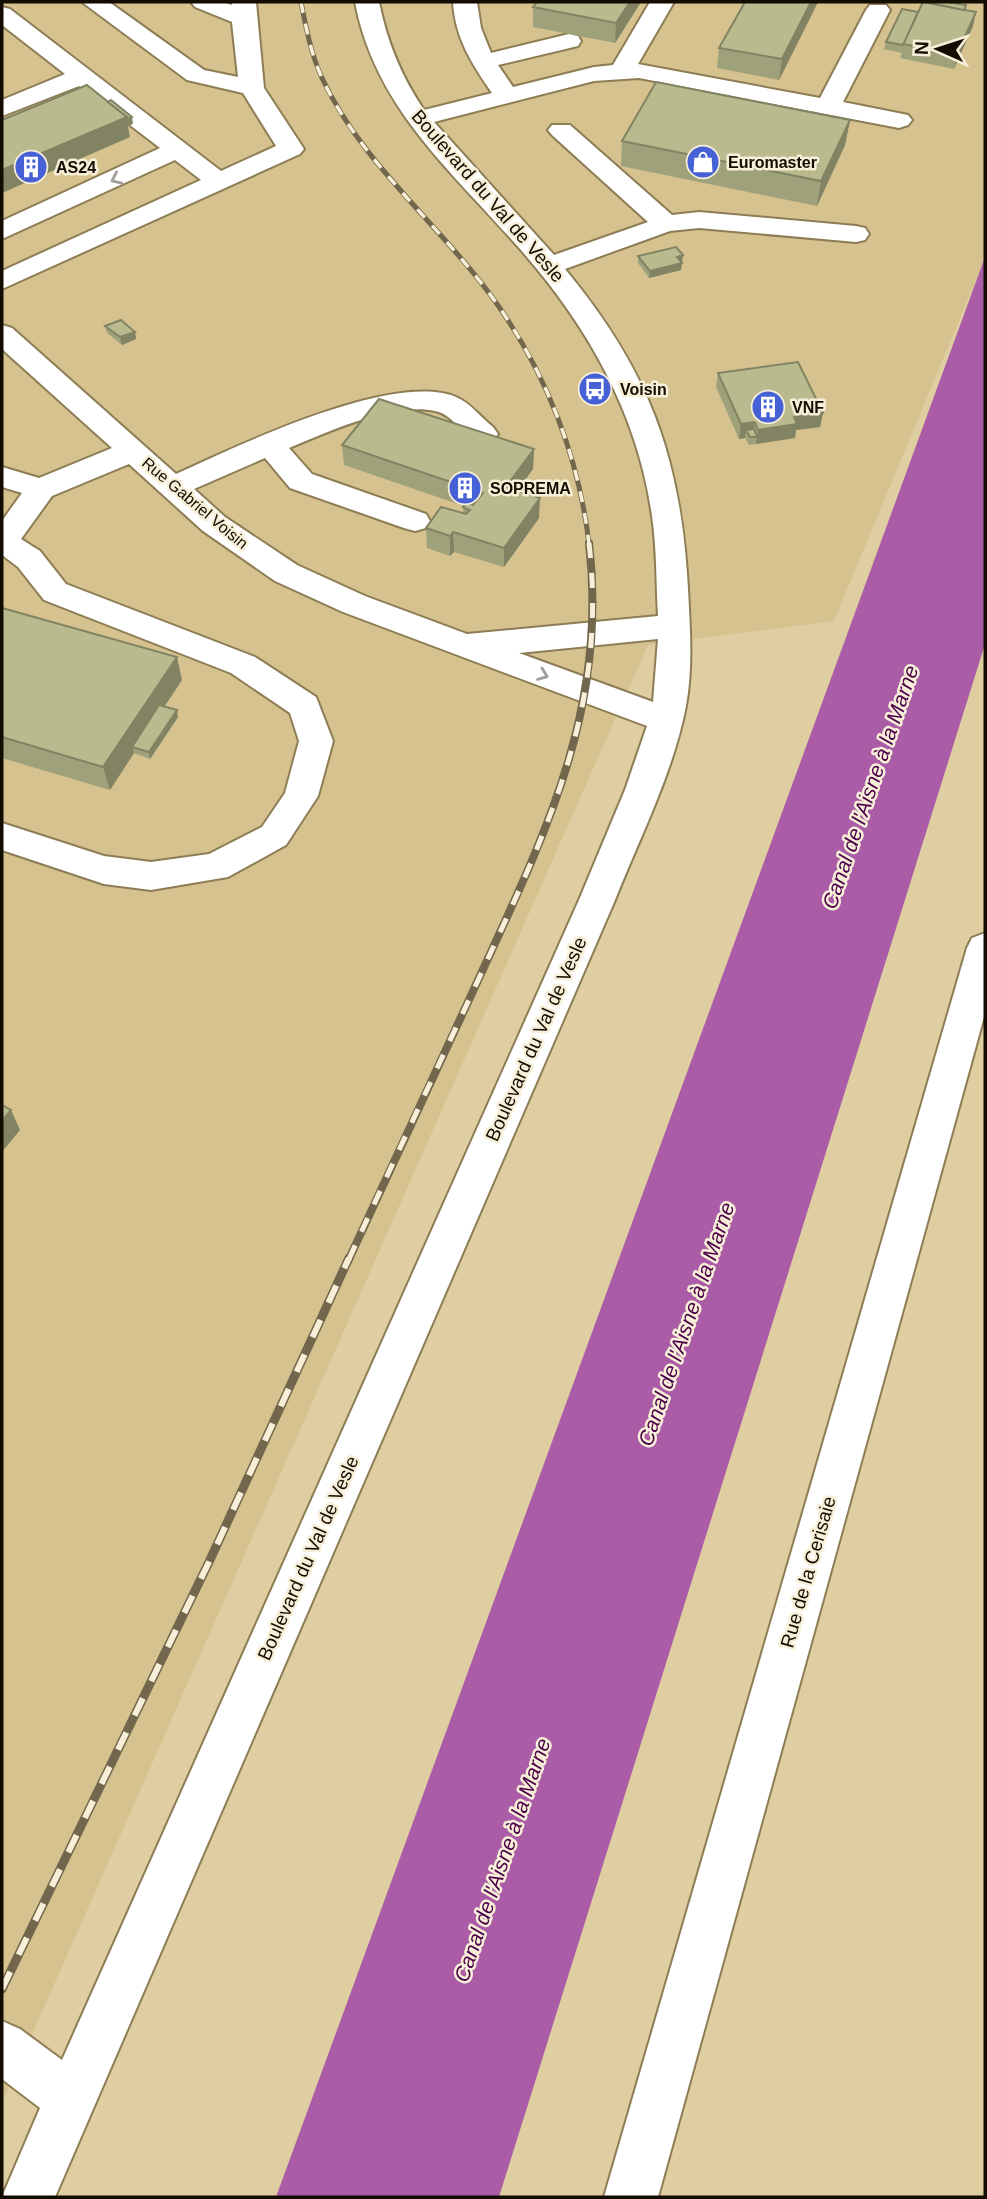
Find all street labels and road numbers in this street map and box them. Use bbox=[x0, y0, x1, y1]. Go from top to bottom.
street label: Boulevard du Val de Vesle bbox=[407, 106, 569, 286]
street label: Rue Gabriel Voisin bbox=[139, 454, 251, 552]
street label: Boulevard du Val de Vesle bbox=[481, 934, 591, 1144]
street label: Boulevard du Val de Vesle bbox=[253, 1453, 363, 1663]
street label: Rue de la Cerisaie bbox=[776, 1494, 840, 1650]

